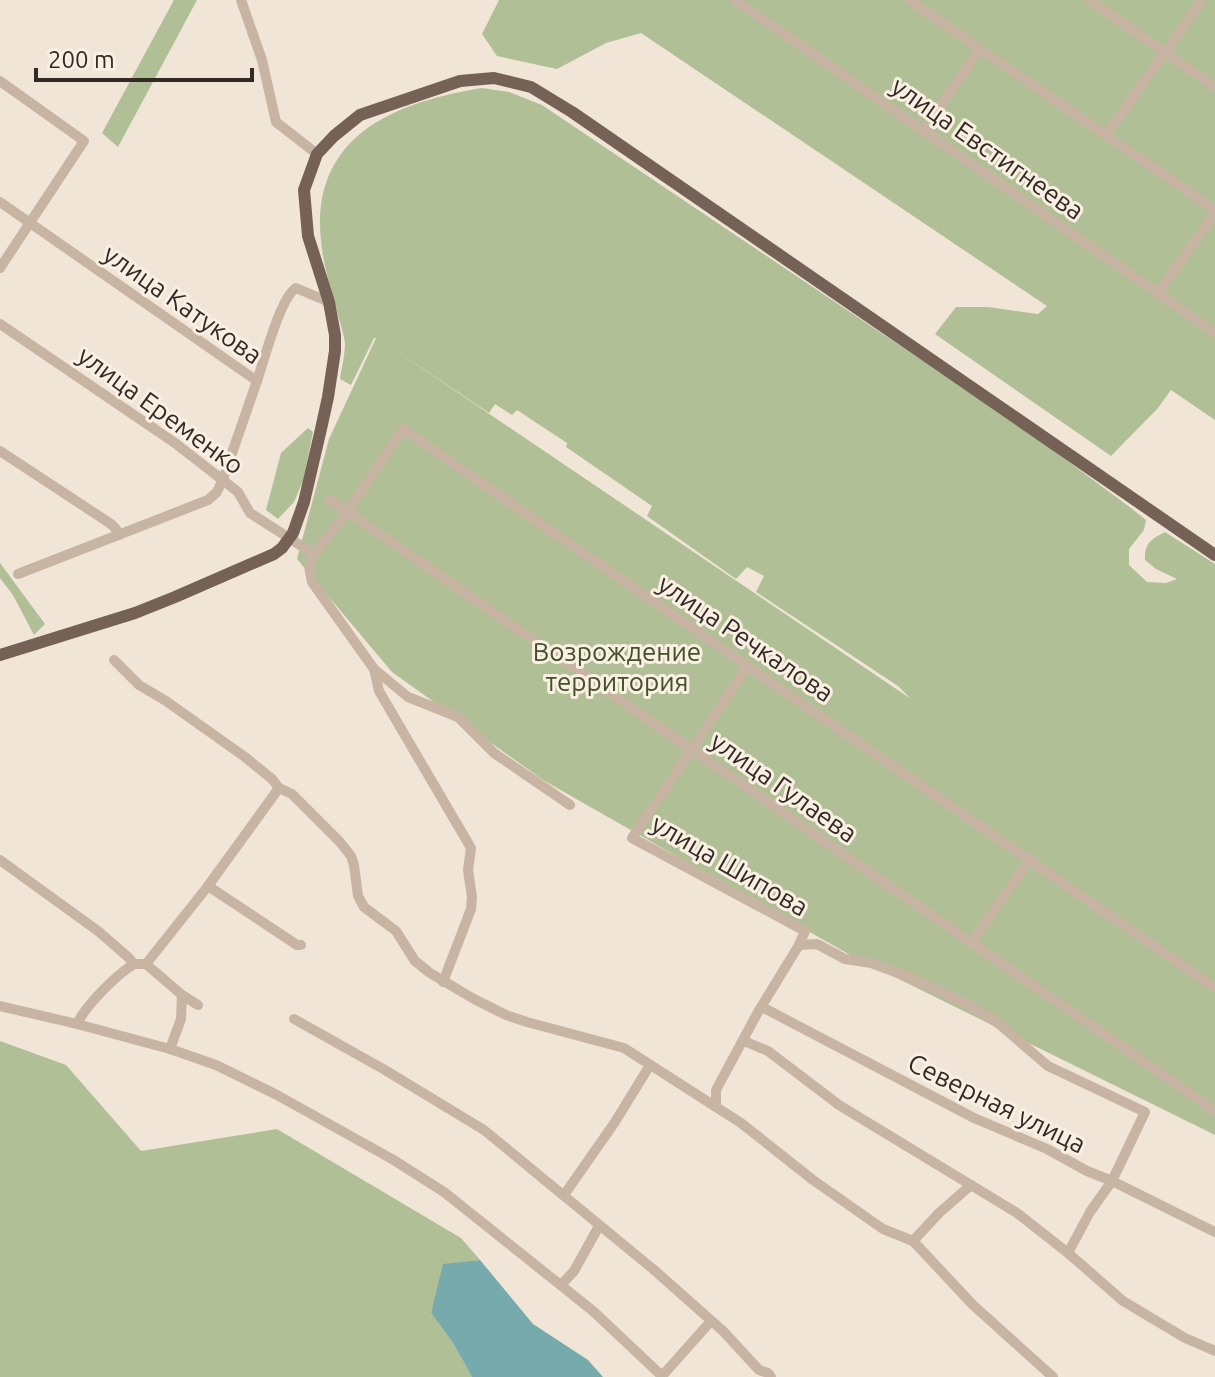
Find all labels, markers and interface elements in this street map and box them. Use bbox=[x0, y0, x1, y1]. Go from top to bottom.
scale bar bbox=[36, 32, 252, 82]
text: 200 m bbox=[48, 46, 115, 73]
street label: улица Евстигнеева bbox=[886, 71, 1090, 225]
street label: улица Катукова bbox=[98, 239, 268, 369]
street label: улица Еременко bbox=[72, 340, 250, 480]
street label: улица Речкалова bbox=[653, 569, 839, 707]
park label: Возрождение территория bbox=[533, 637, 701, 696]
street label: улица Гулаева bbox=[705, 726, 863, 848]
street label: улица Шипова bbox=[647, 809, 813, 921]
street label: Северная улица bbox=[904, 1047, 1090, 1159]

